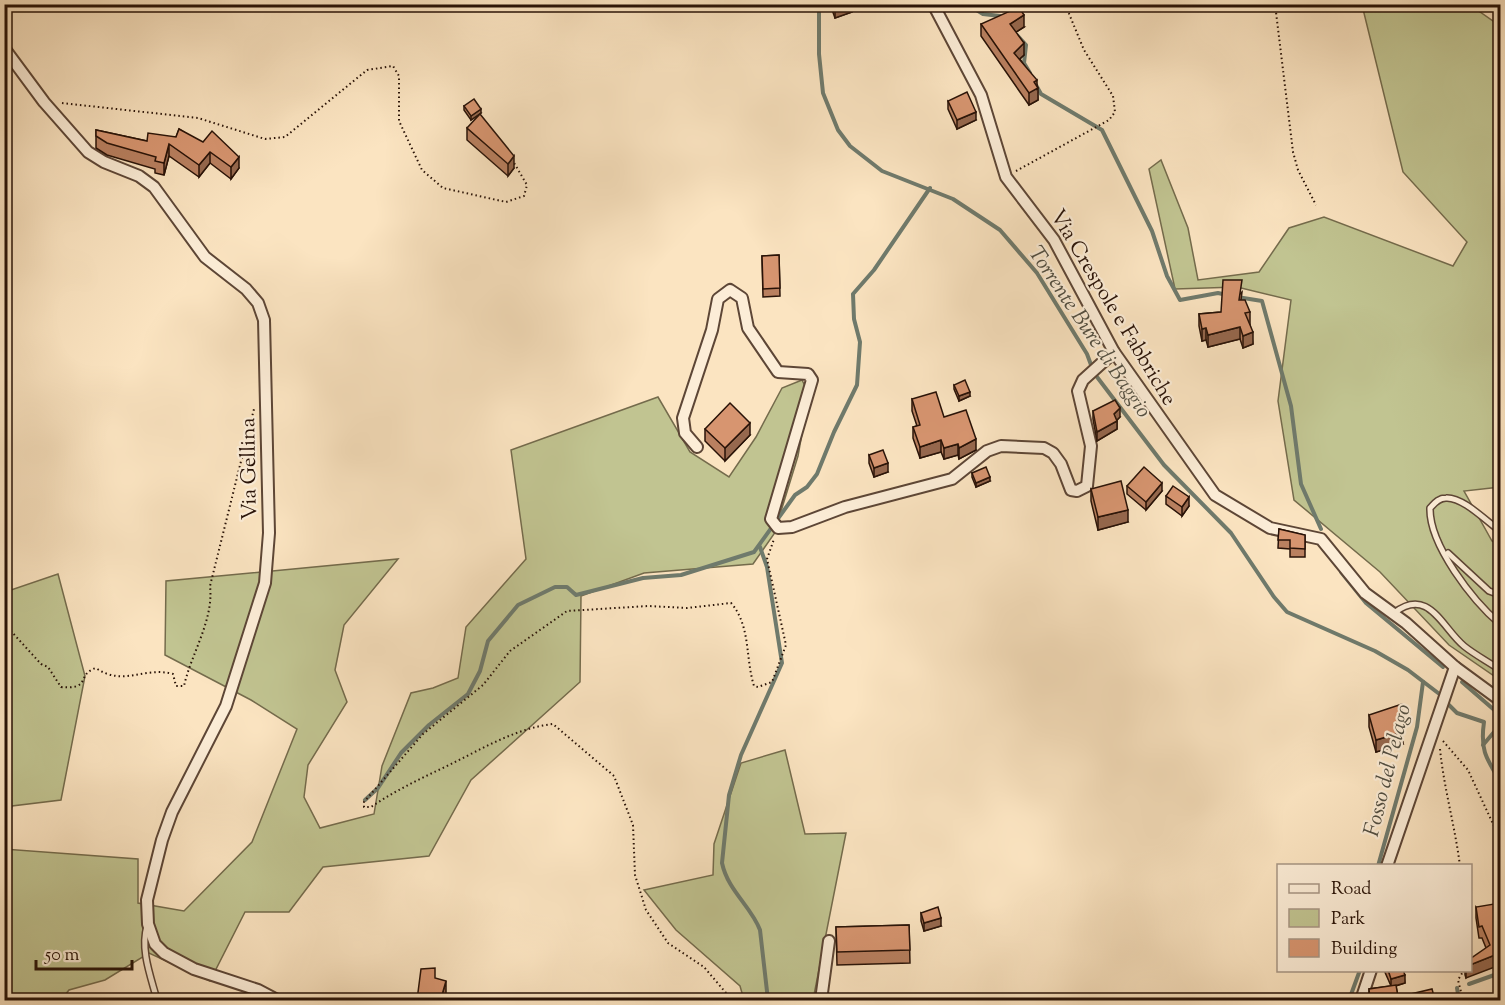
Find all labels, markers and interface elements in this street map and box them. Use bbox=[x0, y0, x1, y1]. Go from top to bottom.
street label: Via Crespole e Fabbriche bbox=[1042, 204, 1183, 412]
water label: Torrente Bure di Baggio bbox=[1019, 240, 1158, 425]
street label: Via Gellina bbox=[234, 417, 266, 520]
water label: Fosso del Pelago bbox=[1357, 701, 1421, 840]
legend bbox=[1277, 864, 1472, 972]
text: Road bbox=[1331, 877, 1371, 903]
text: Park bbox=[1331, 907, 1366, 933]
scale bar bbox=[36, 933, 132, 971]
text: Building bbox=[1331, 937, 1397, 963]
text: 50 m bbox=[44, 943, 80, 969]

